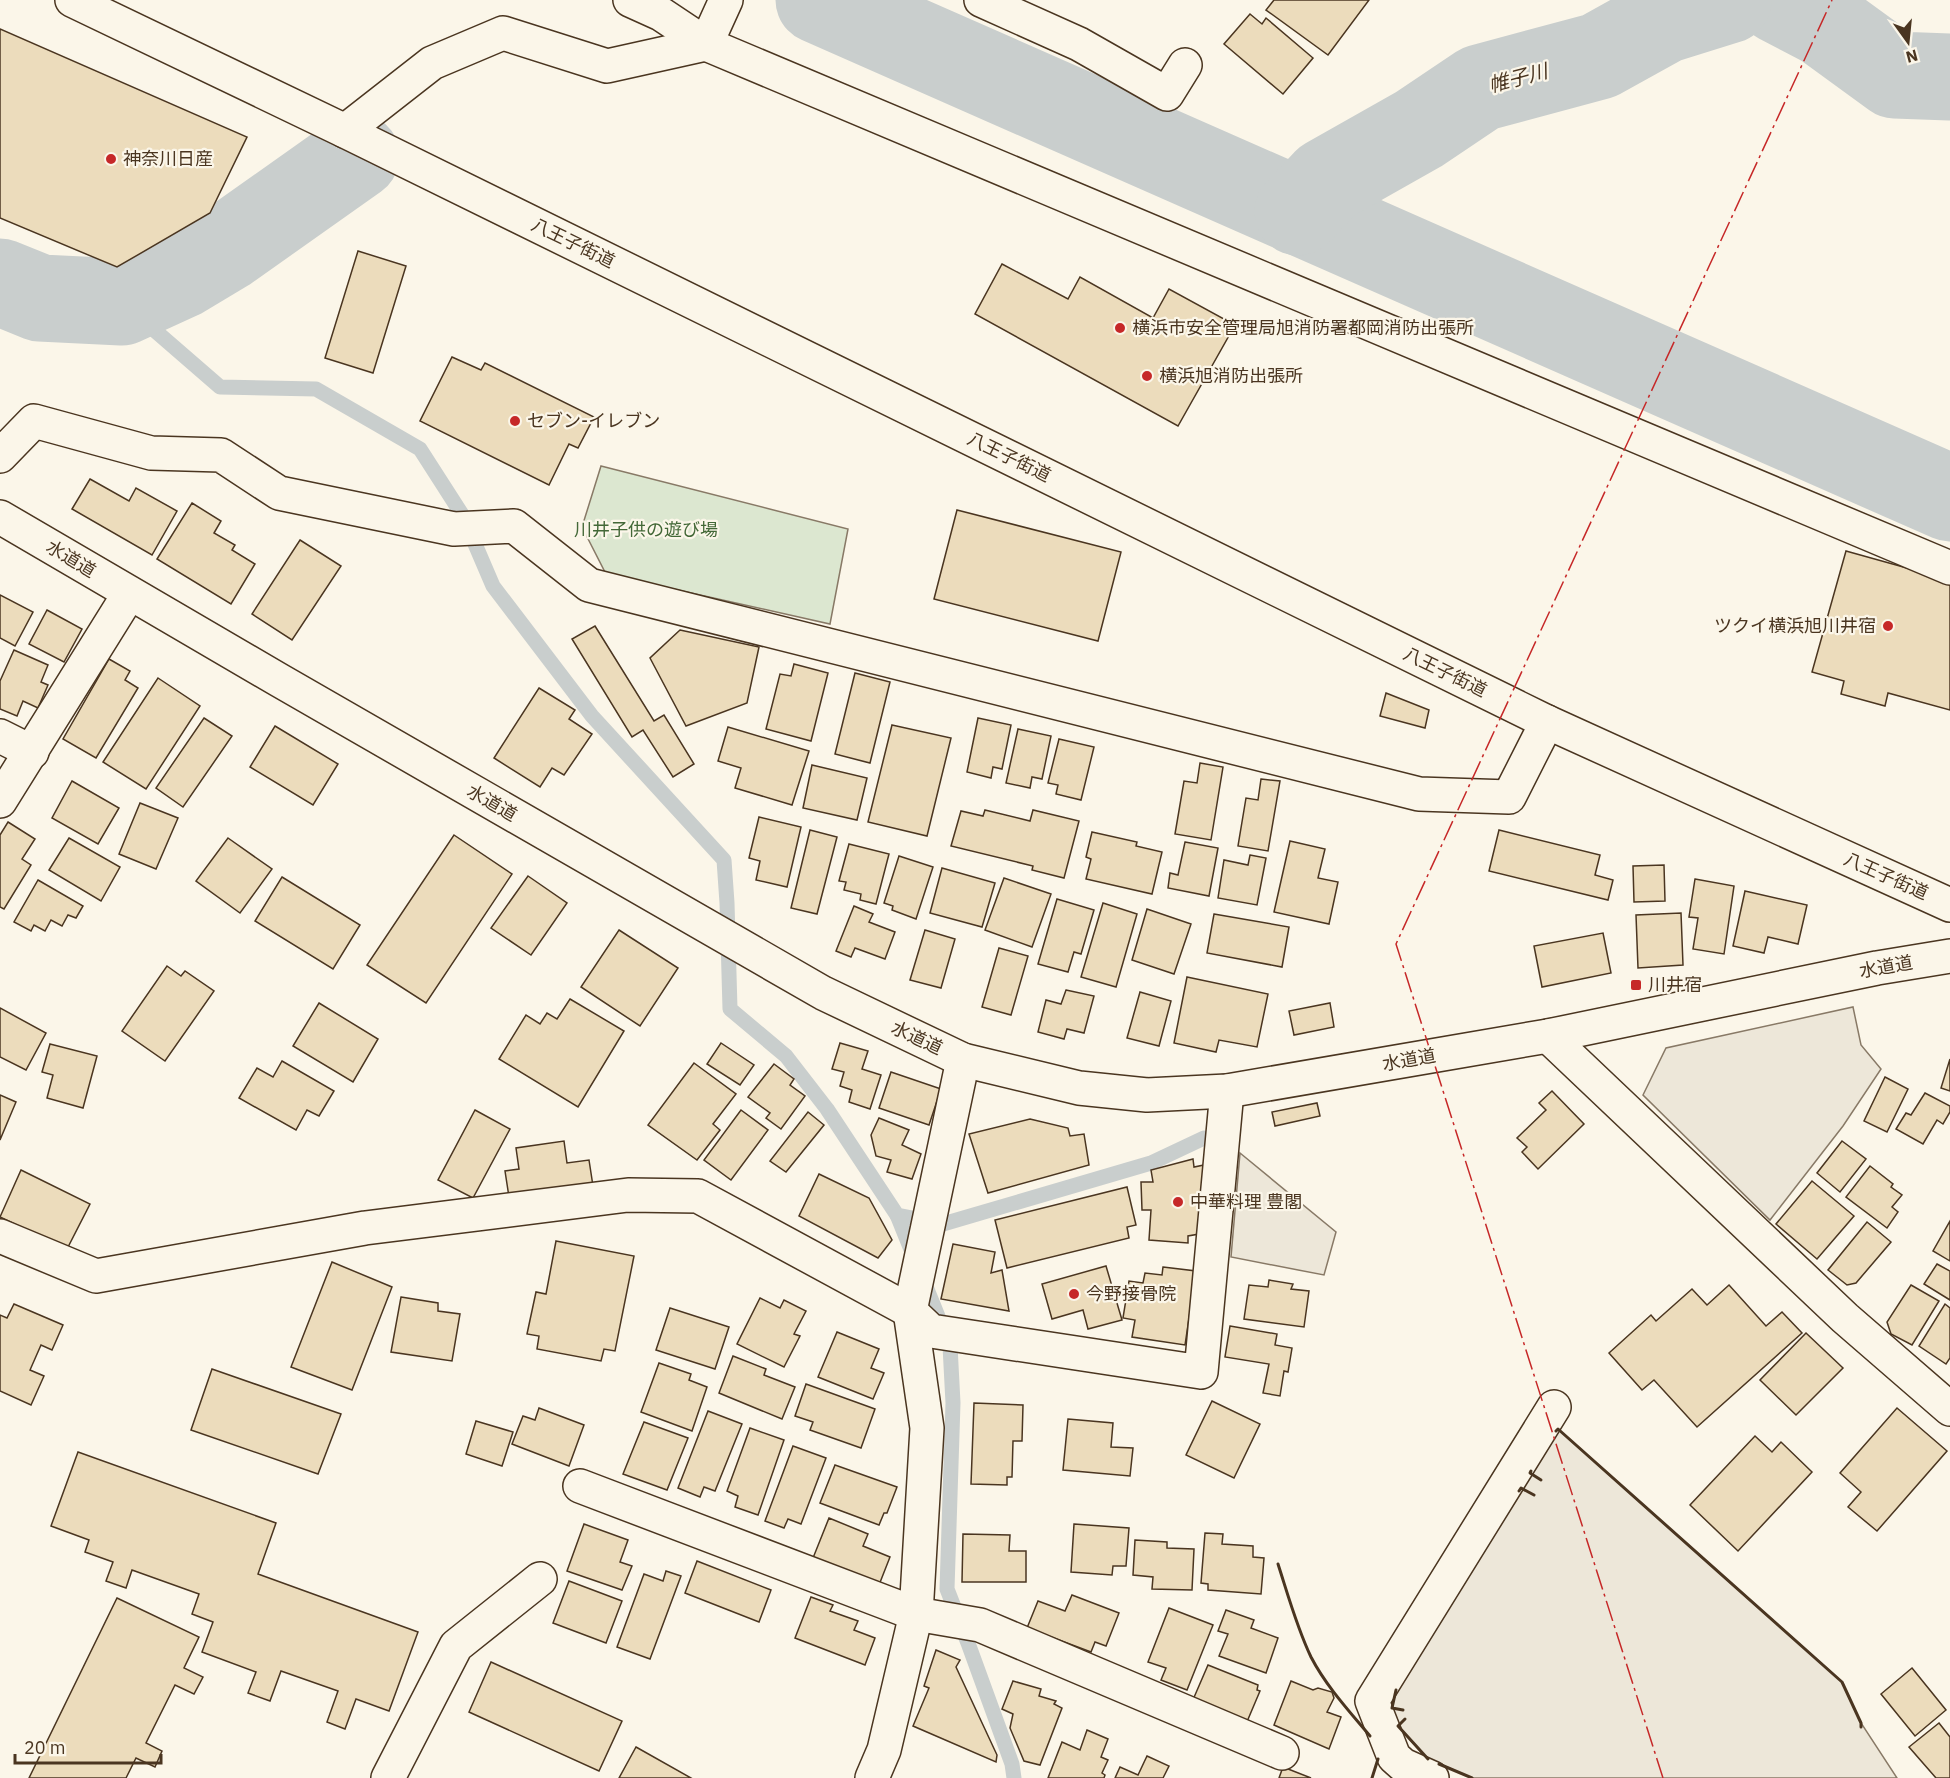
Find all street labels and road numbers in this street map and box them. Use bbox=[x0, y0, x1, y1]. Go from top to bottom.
street label: 八王子街道 bbox=[528, 212, 619, 273]
street label: 八王子街道 bbox=[964, 426, 1055, 487]
street label: 水道道 bbox=[42, 535, 100, 582]
street label: 八王子街道 bbox=[1400, 641, 1491, 702]
street label: 水道道 bbox=[463, 779, 521, 826]
street label: 八王子街道 bbox=[1840, 847, 1932, 904]
street label: 水道道 bbox=[1857, 950, 1914, 983]
street label: 水道道 bbox=[888, 1016, 947, 1059]
street label: 水道道 bbox=[1380, 1043, 1437, 1076]

